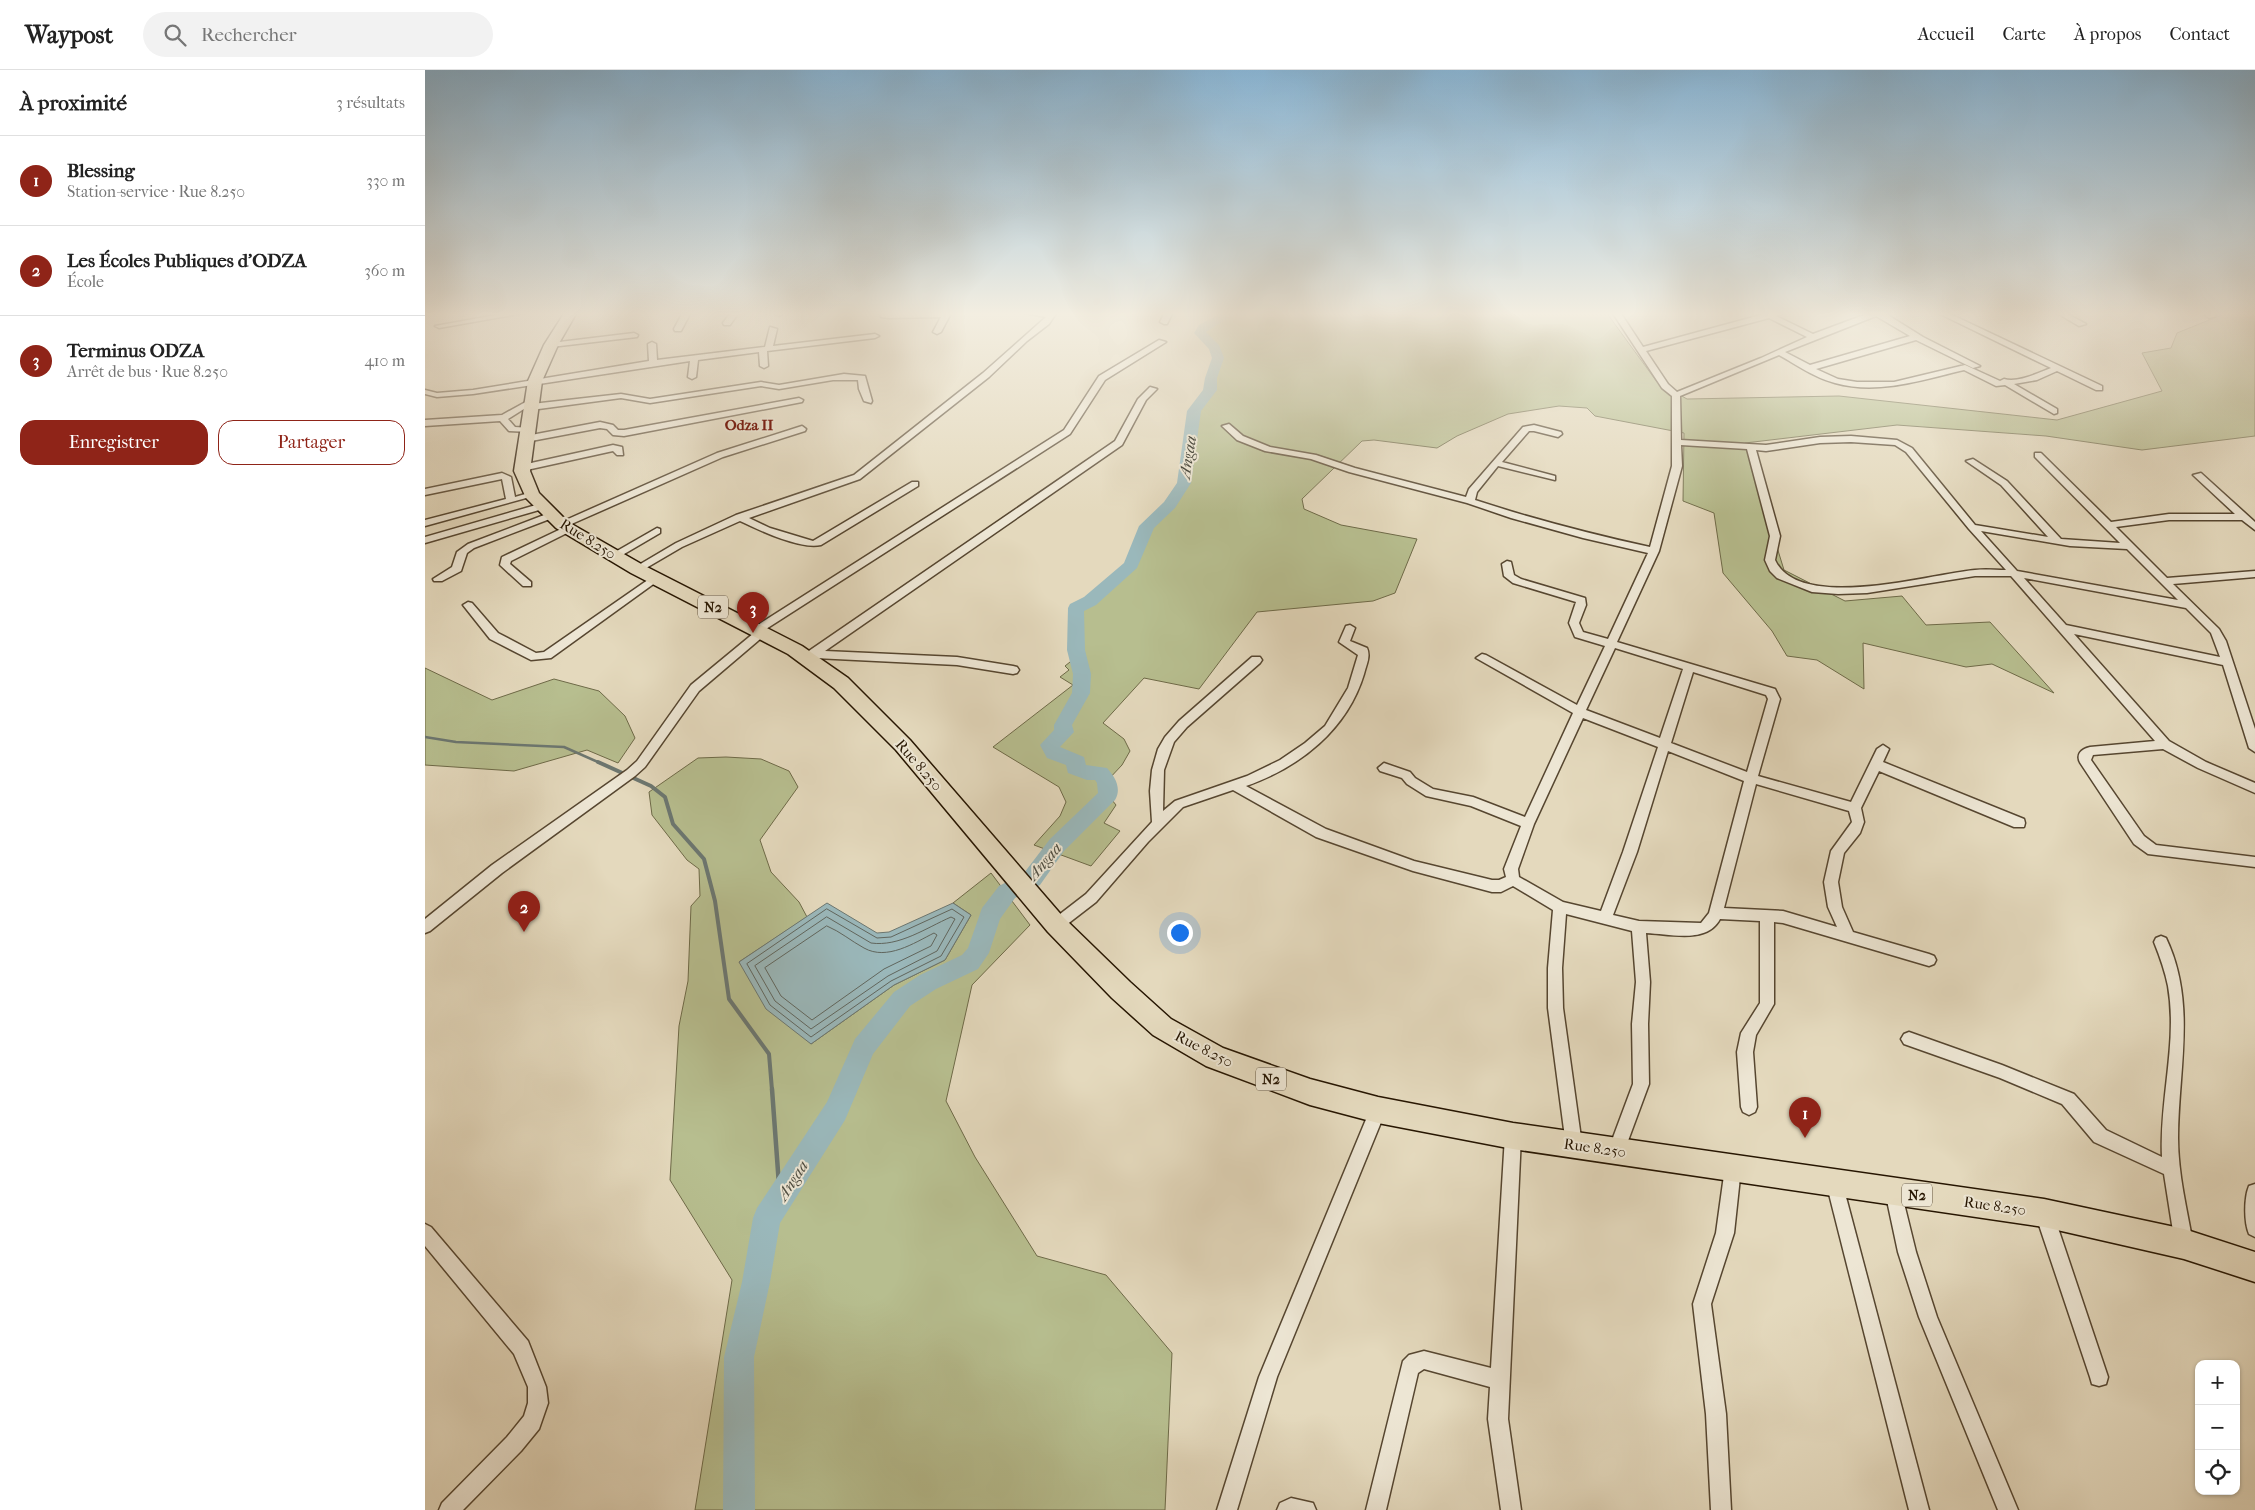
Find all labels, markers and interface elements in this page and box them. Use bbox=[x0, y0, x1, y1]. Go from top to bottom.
search box bbox=[143, 12, 493, 57]
text: Waypost bbox=[25, 21, 113, 49]
icon: search bbox=[161, 21, 189, 49]
text: Rechercher bbox=[201, 24, 297, 46]
text: Accueil bbox=[1918, 24, 1975, 45]
text: Carte bbox=[2003, 24, 2046, 45]
text: À propos bbox=[2074, 24, 2141, 45]
text: Contact bbox=[2169, 24, 2230, 45]
text: À proximité bbox=[20, 91, 127, 115]
text: 3 résultats bbox=[336, 93, 405, 112]
text: Blessing bbox=[67, 160, 135, 182]
text: 1 bbox=[33, 171, 39, 190]
text: 330 m bbox=[366, 171, 405, 190]
text: Station-service · Rue 8.250 bbox=[67, 182, 245, 201]
text: Les Écoles Publiques d'ODZA bbox=[67, 250, 307, 272]
text: 2 bbox=[32, 261, 40, 280]
text: 360 m bbox=[364, 261, 405, 280]
text: École bbox=[67, 272, 104, 291]
text: Terminus ODZA bbox=[67, 340, 204, 362]
text: 3 bbox=[33, 351, 39, 370]
text: 410 m bbox=[364, 351, 405, 370]
text: Arrêt de bus · Rue 8.250 bbox=[67, 362, 228, 381]
district label: Odza II bbox=[725, 416, 773, 434]
button: Enregistrer bbox=[20, 420, 208, 465]
button: Partager bbox=[218, 420, 405, 465]
water label: Angaa bbox=[1174, 434, 1200, 482]
street label: Rue 8.250 bbox=[557, 515, 619, 563]
pin: 3 bbox=[737, 592, 769, 633]
road number: N2 bbox=[698, 596, 728, 618]
street label: Rue 8.250 bbox=[892, 735, 946, 795]
water label: Angaa bbox=[1022, 839, 1066, 885]
pin: 2 bbox=[508, 891, 540, 932]
your location bbox=[1167, 920, 1193, 946]
street label: Rue 8.250 bbox=[1172, 1027, 1236, 1071]
road number: N2 bbox=[1256, 1068, 1286, 1091]
pin: 1 bbox=[1789, 1097, 1821, 1138]
street label: Rue 8.250 bbox=[1563, 1135, 1627, 1161]
water label: Angaa bbox=[772, 1157, 812, 1205]
road number: N2 bbox=[1902, 1184, 1932, 1206]
street label: Rue 8.250 bbox=[1963, 1193, 2027, 1219]
map controls bbox=[2195, 1360, 2240, 1495]
button: + bbox=[2195, 1360, 2240, 1405]
button: − bbox=[2195, 1405, 2240, 1450]
button: locate bbox=[2195, 1450, 2240, 1495]

